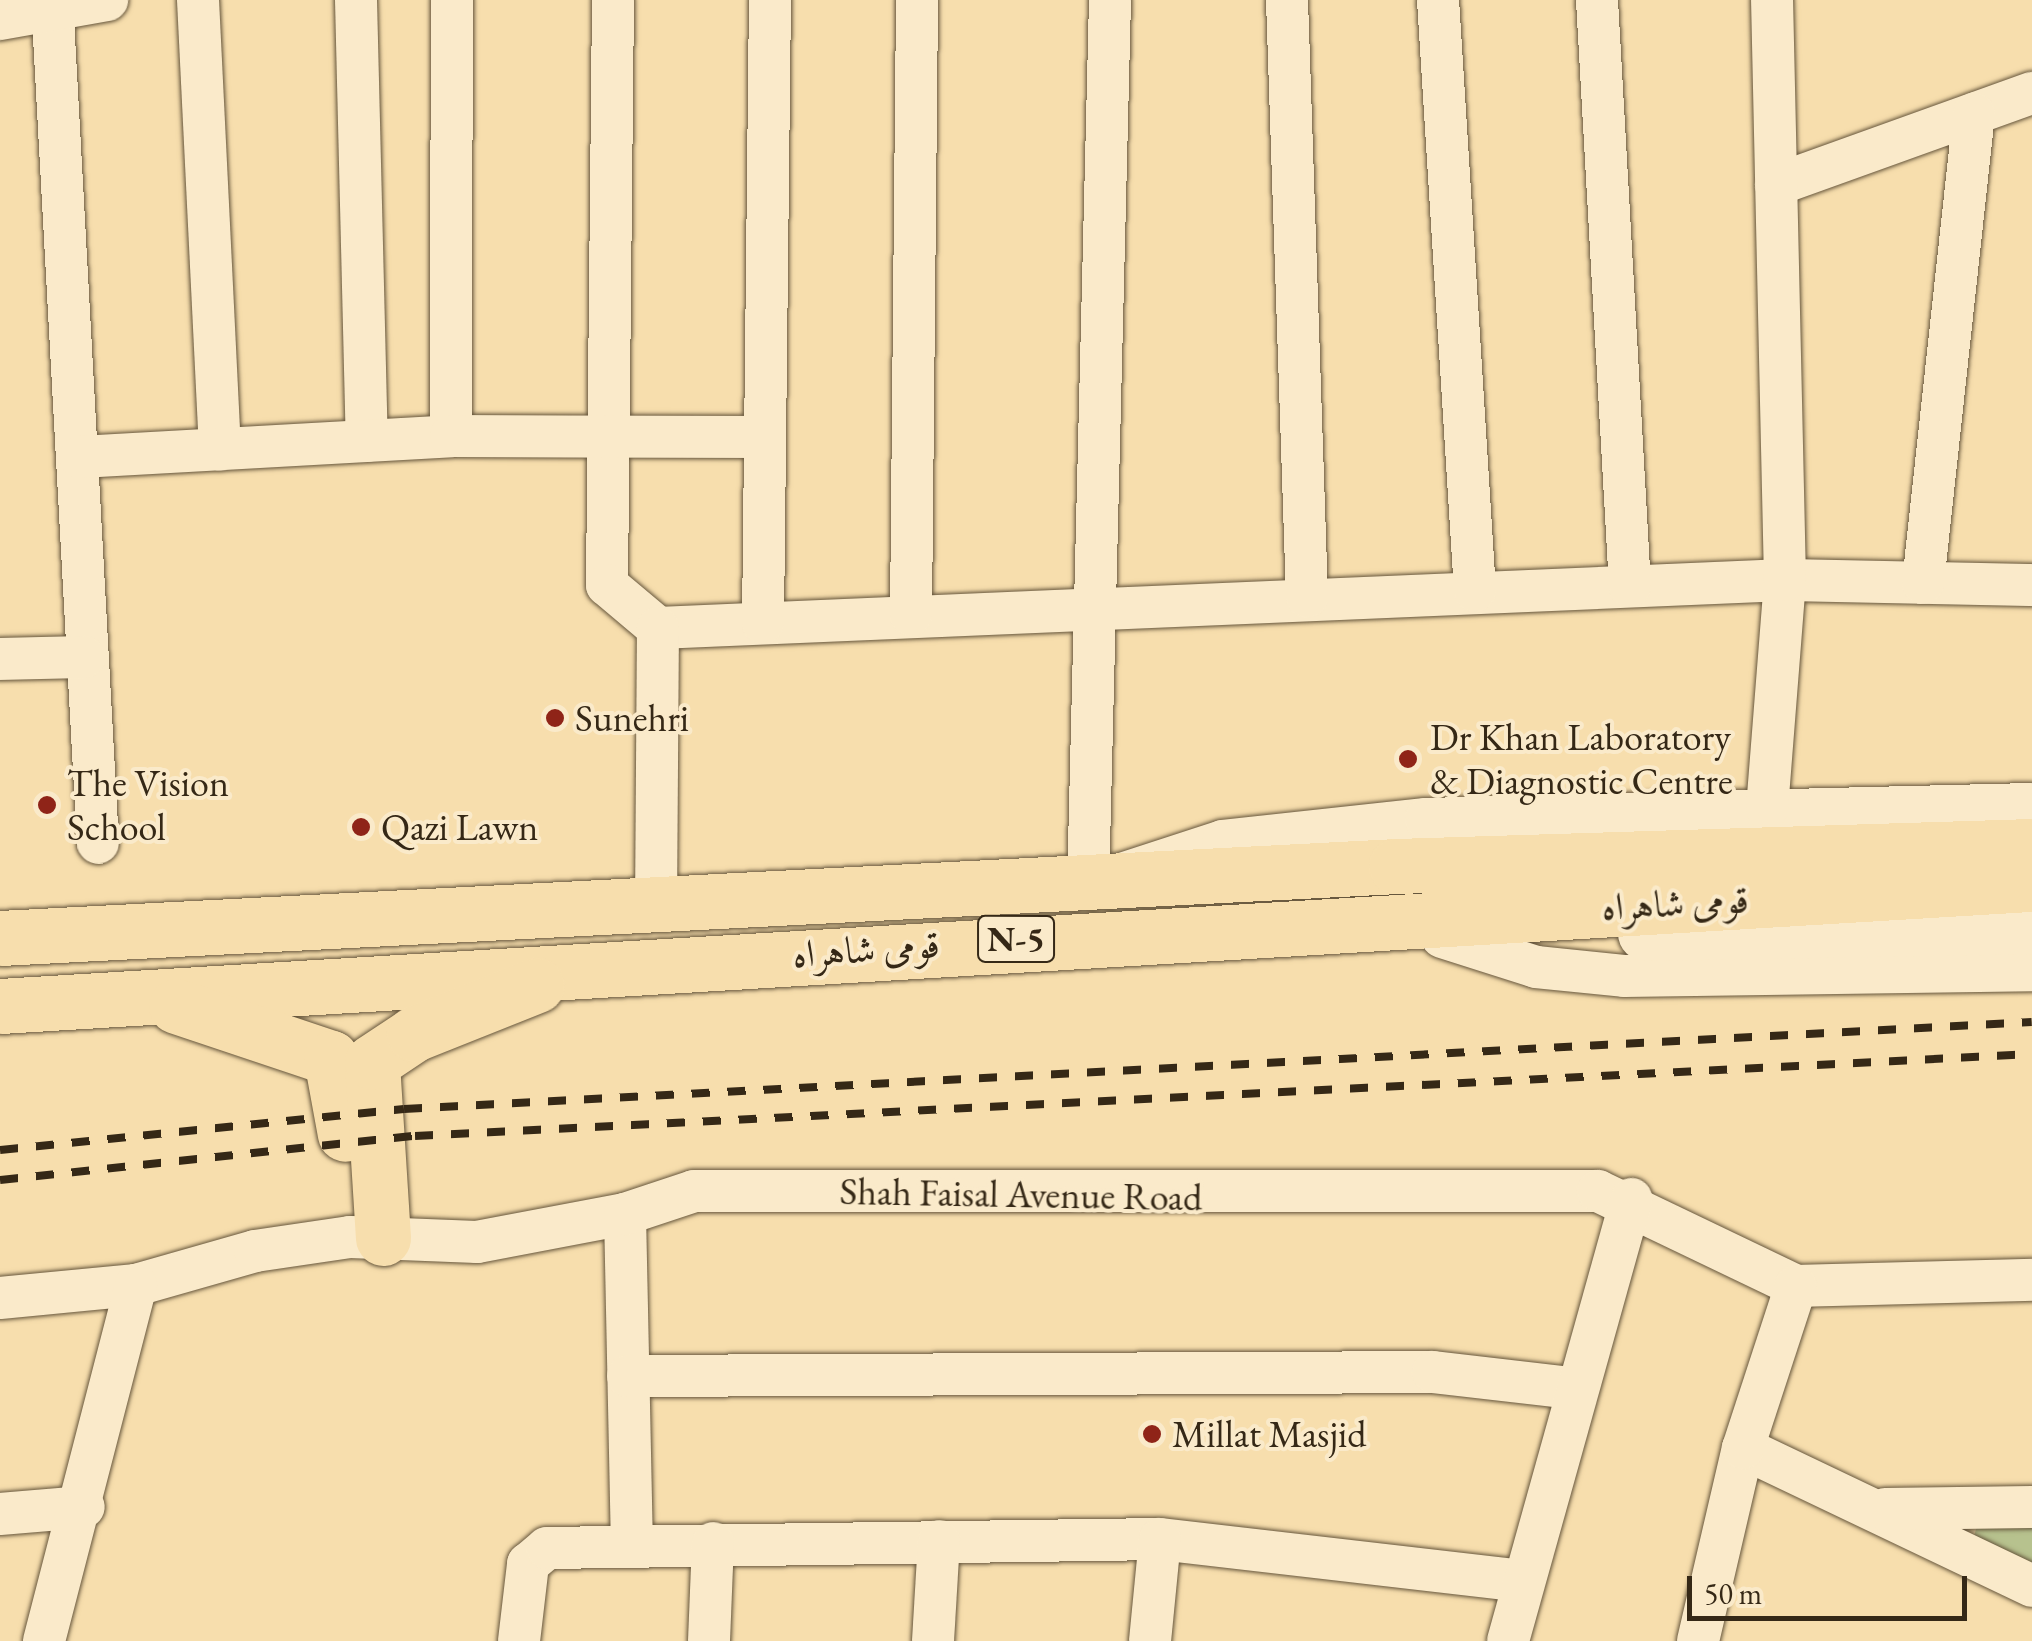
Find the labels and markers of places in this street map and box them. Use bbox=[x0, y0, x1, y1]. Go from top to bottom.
place label: Sunehri bbox=[575, 695, 689, 741]
marker: Sunehri bbox=[544, 707, 566, 729]
place label: Dr Khan Laboratory & Diagnostic Centre bbox=[1430, 714, 1733, 804]
marker: Dr Khan Laboratory & Diagnostic Centre bbox=[1395, 746, 1421, 772]
place label: The Vision School bbox=[67, 760, 229, 849]
marker: The Vision School bbox=[36, 794, 58, 816]
place label: Qazi Lawn bbox=[381, 804, 538, 850]
marker: Qazi Lawn bbox=[350, 816, 372, 838]
place label: Millat Masjid bbox=[1172, 1411, 1367, 1457]
marker: Millat Masjid bbox=[1141, 1423, 1163, 1445]

